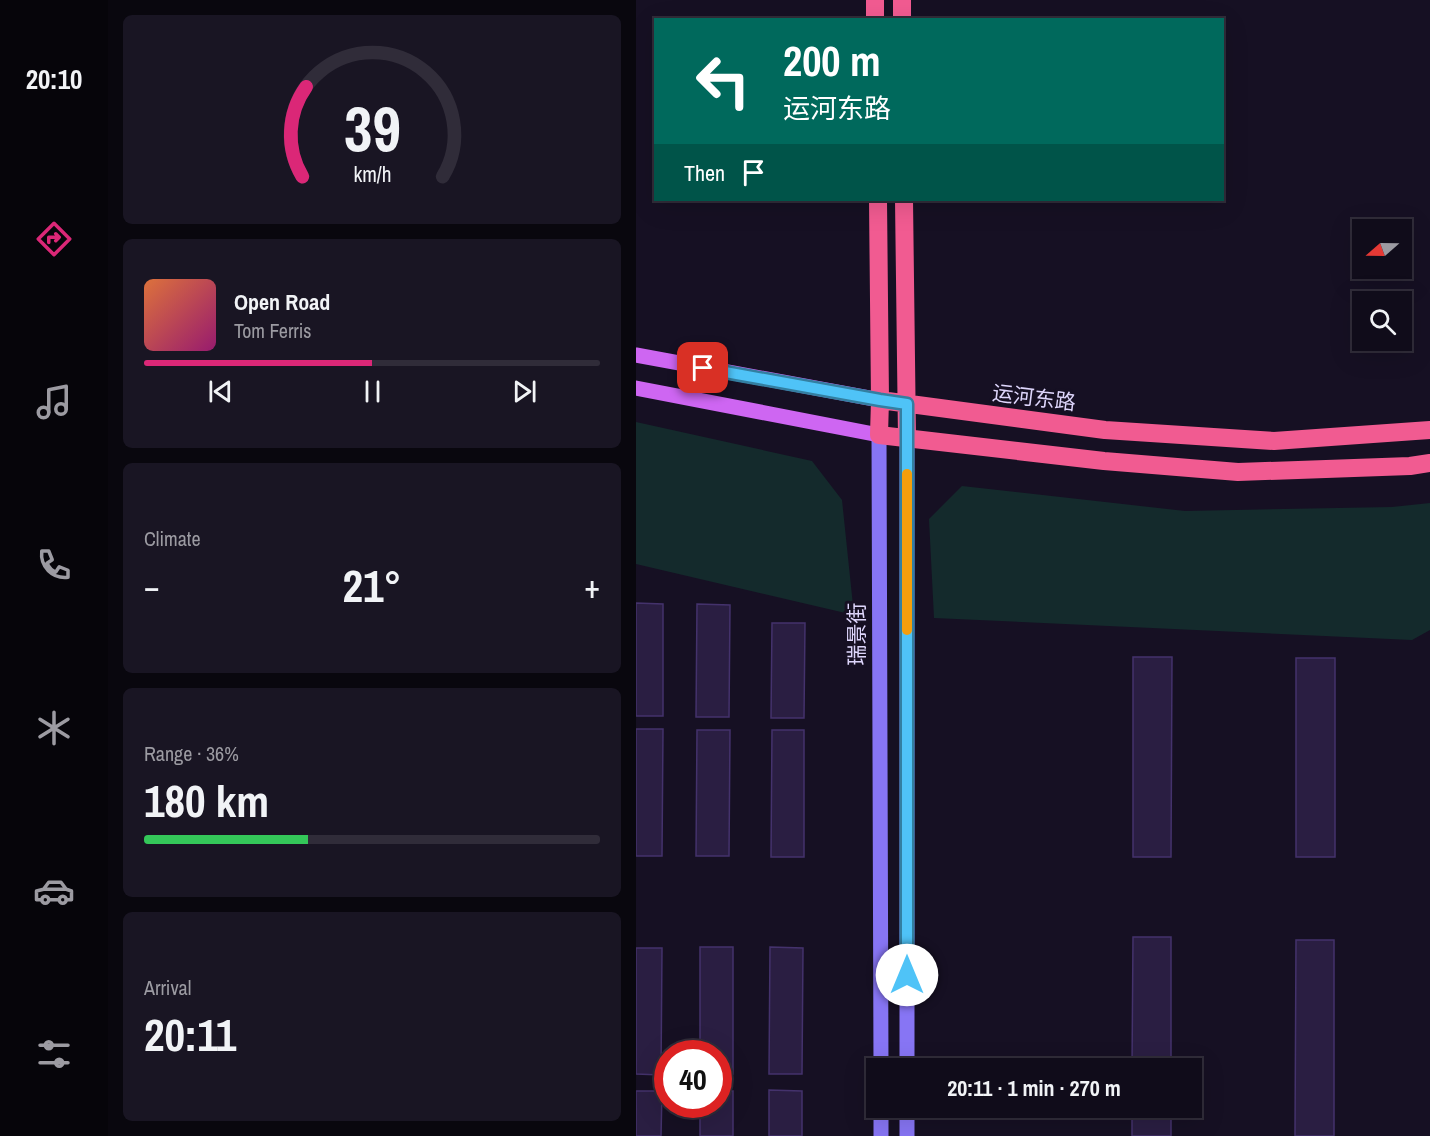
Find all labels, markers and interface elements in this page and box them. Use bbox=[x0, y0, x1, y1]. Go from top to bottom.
text: 200 m bbox=[783, 33, 881, 89]
icon: left bbox=[684, 42, 762, 120]
text: 20:10 bbox=[26, 61, 82, 97]
text: 39 bbox=[344, 86, 400, 170]
text: 运河东路 bbox=[783, 90, 891, 126]
icon: arrive bbox=[737, 156, 770, 189]
text: Then bbox=[684, 158, 725, 188]
text: km/h bbox=[353, 160, 391, 189]
icon: directions bbox=[33, 218, 75, 260]
north arrow bbox=[1352, 219, 1412, 279]
map controls bbox=[1352, 219, 1412, 351]
text: Open Road bbox=[234, 287, 330, 317]
button: search bbox=[1352, 291, 1412, 351]
text: Tom Ferris bbox=[234, 317, 312, 344]
pin bbox=[677, 342, 728, 393]
icon: arrive bbox=[686, 351, 719, 384]
icon: previous bbox=[204, 375, 237, 408]
icon: pause bbox=[356, 375, 389, 408]
icon: next bbox=[508, 375, 541, 408]
street label: 运河东路 bbox=[991, 378, 1078, 417]
icon: music bbox=[33, 381, 75, 423]
text: Climate bbox=[144, 525, 201, 552]
icon: phone bbox=[33, 544, 75, 586]
text: 21° bbox=[342, 555, 402, 616]
text: − bbox=[144, 564, 160, 608]
text: + bbox=[584, 564, 600, 608]
street label: 瑞景街 bbox=[842, 603, 871, 666]
icon: climate bbox=[33, 707, 75, 749]
text: Range · 36% bbox=[144, 740, 239, 767]
text: 180 km bbox=[144, 770, 269, 831]
icon: car bbox=[33, 870, 75, 912]
position arrow bbox=[875, 943, 939, 1007]
text: Arrival bbox=[144, 974, 191, 1001]
text: 20:11 bbox=[144, 1004, 236, 1065]
icon: filters bbox=[33, 1033, 75, 1075]
speed limit sign: 40 bbox=[654, 1040, 732, 1118]
text: 20:11 · 1 min · 270 m bbox=[947, 1073, 1121, 1103]

